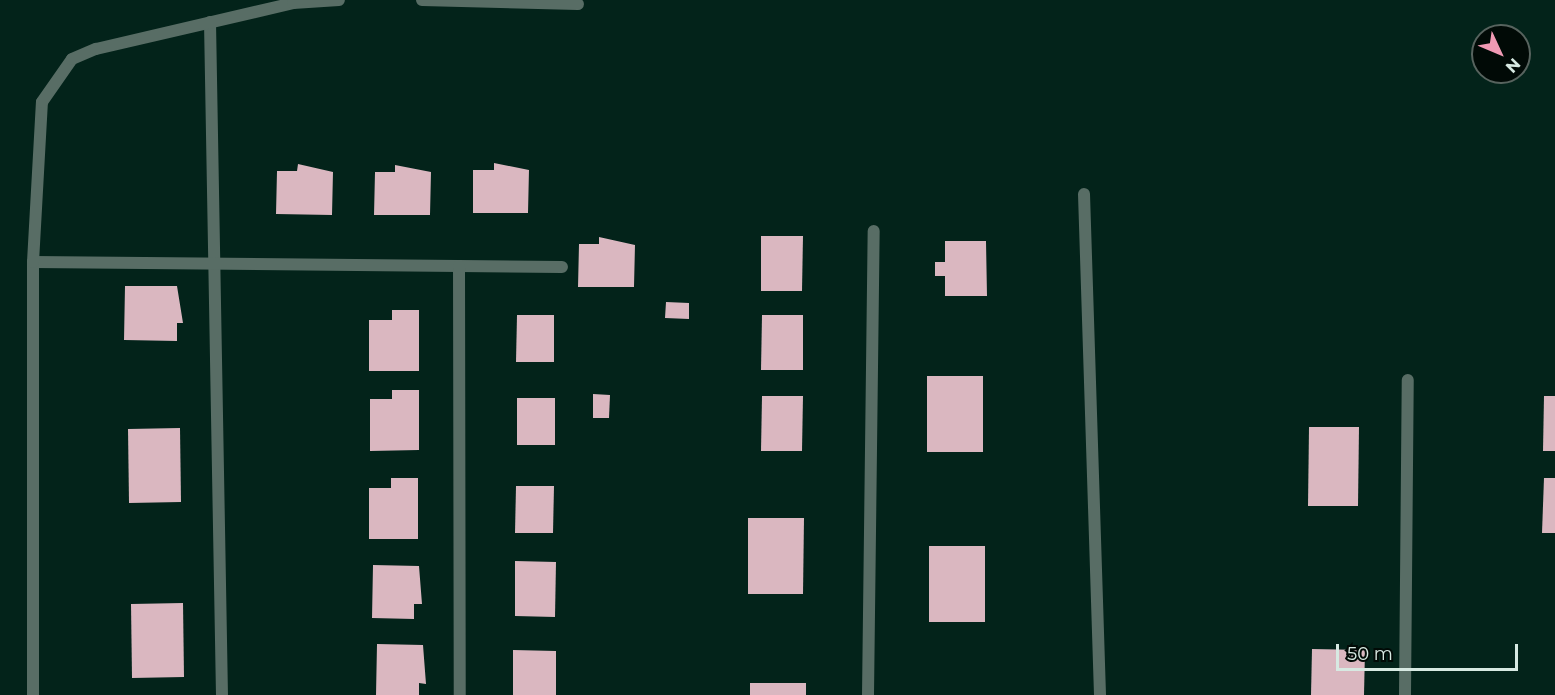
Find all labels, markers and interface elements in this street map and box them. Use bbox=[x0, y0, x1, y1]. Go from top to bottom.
north arrow bbox=[1471, 24, 1531, 84]
text: N bbox=[1502, 54, 1524, 77]
scale bar bbox=[1339, 632, 1520, 670]
text: 50 m bbox=[1347, 643, 1393, 665]

